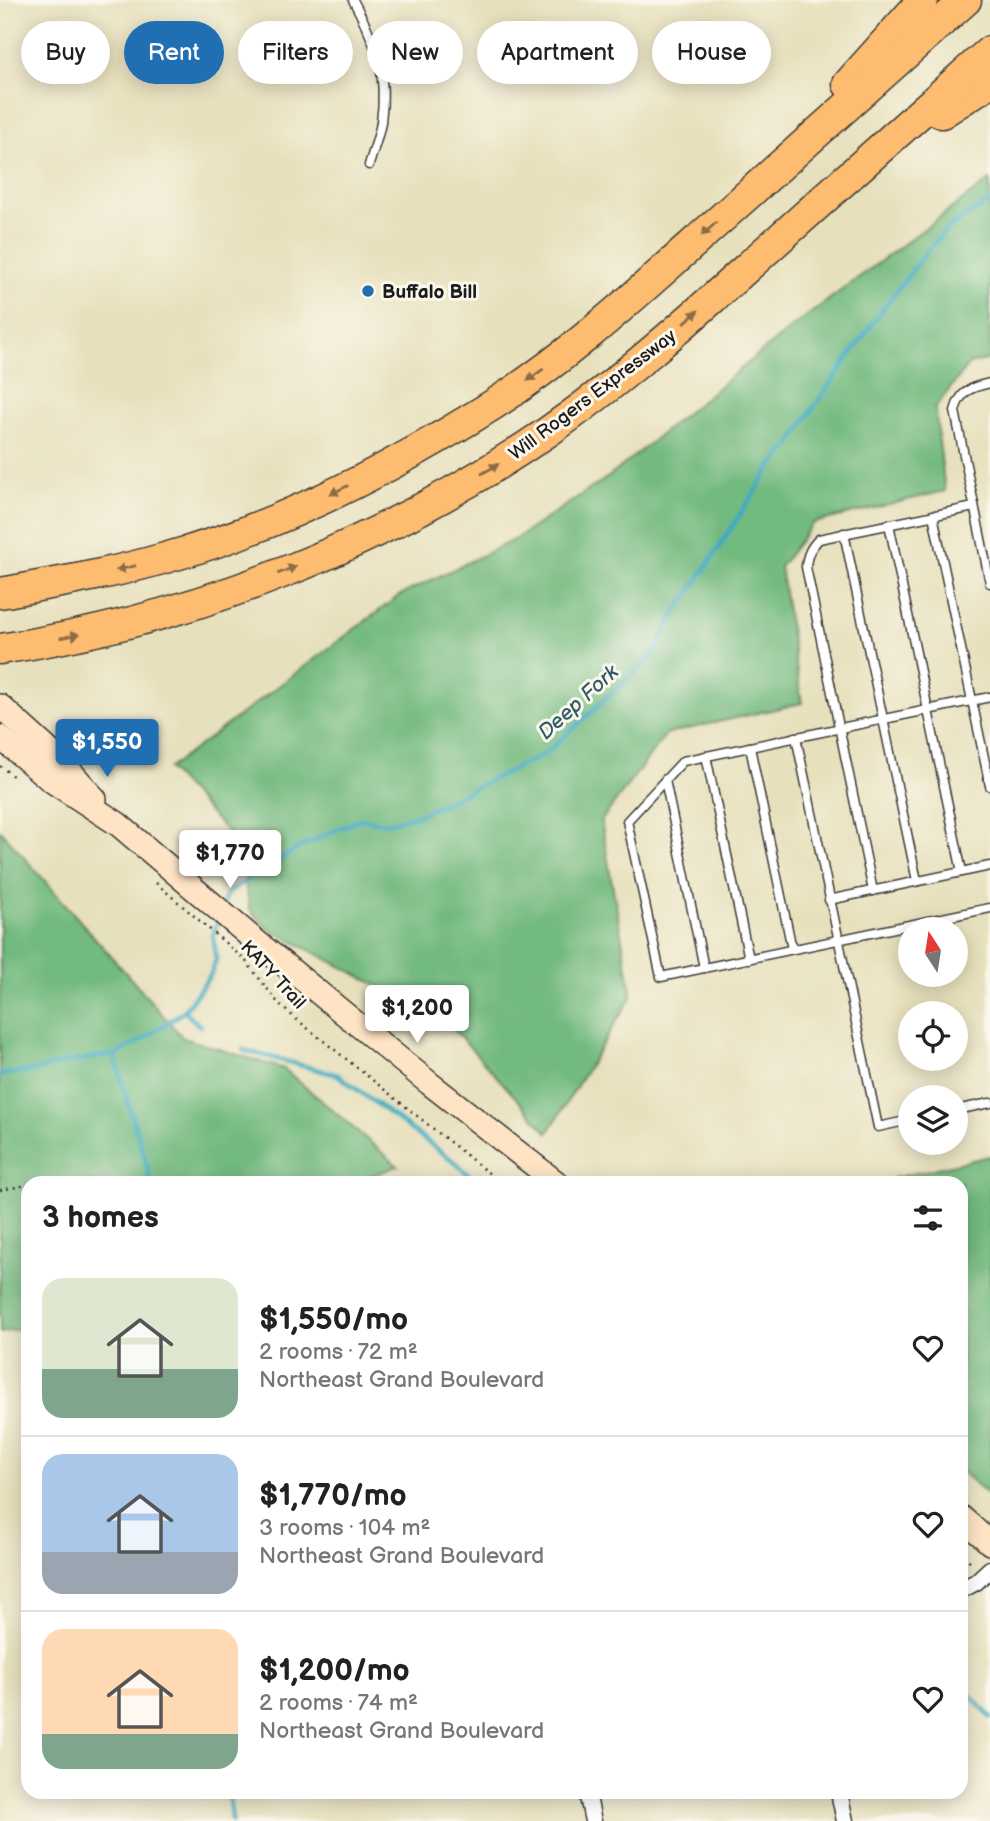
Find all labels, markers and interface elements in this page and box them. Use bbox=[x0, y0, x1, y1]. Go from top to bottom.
chip: Buy bbox=[21, 21, 110, 84]
chip: Rent bbox=[124, 21, 224, 84]
chip: Filters bbox=[238, 21, 353, 84]
chip: New bbox=[367, 21, 463, 84]
chip: Apartment bbox=[477, 21, 638, 84]
chip: House bbox=[652, 21, 771, 84]
one-way arrow bbox=[701, 221, 718, 237]
place label: Buffalo Bill bbox=[382, 281, 477, 304]
marker: Buffalo Bill bbox=[360, 283, 376, 299]
one-way arrow bbox=[682, 309, 700, 325]
street label: Will Rogers Expressway bbox=[505, 325, 681, 466]
one-way arrow bbox=[526, 368, 544, 382]
one-way arrow bbox=[481, 462, 500, 475]
one-way arrow bbox=[329, 485, 349, 496]
one-way arrow bbox=[115, 563, 137, 574]
one-way arrow bbox=[277, 565, 298, 576]
one-way arrow bbox=[59, 631, 81, 642]
water label: Deep Fork bbox=[533, 659, 624, 745]
pin: $1,550 bbox=[50, 720, 164, 779]
text: $1,550 bbox=[72, 728, 142, 756]
pin: $1,770 bbox=[173, 830, 287, 890]
text: $1,770 bbox=[195, 839, 265, 867]
north arrow bbox=[898, 917, 968, 987]
map controls bbox=[898, 917, 968, 1155]
street label: KATY Trail bbox=[235, 936, 310, 1014]
pin: $1,200 bbox=[360, 986, 474, 1045]
text: $1,200 bbox=[381, 994, 453, 1022]
button: locate bbox=[898, 1001, 968, 1071]
button: layers bbox=[898, 1085, 968, 1155]
icon: filters bbox=[909, 1199, 947, 1237]
text: 3 homes bbox=[42, 1200, 159, 1236]
text: $1,550/mo bbox=[259, 1302, 408, 1338]
icon: home bbox=[98, 1306, 182, 1390]
icon: heart bbox=[909, 1329, 947, 1367]
text: 2 rooms · 72 m² bbox=[259, 1338, 418, 1366]
text: Northeast Grand Boulevard bbox=[259, 1366, 544, 1394]
text: $1,770/mo bbox=[259, 1478, 407, 1514]
icon: home bbox=[98, 1482, 182, 1566]
icon: heart bbox=[909, 1505, 947, 1543]
text: 3 rooms · 104 m² bbox=[259, 1514, 430, 1542]
text: Northeast Grand Boulevard bbox=[259, 1542, 544, 1570]
text: $1,200/mo bbox=[259, 1653, 410, 1689]
icon: home bbox=[98, 1657, 182, 1741]
icon: heart bbox=[909, 1680, 947, 1718]
text: 2 rooms · 74 m² bbox=[259, 1689, 418, 1717]
text: Northeast Grand Boulevard bbox=[259, 1717, 544, 1745]

